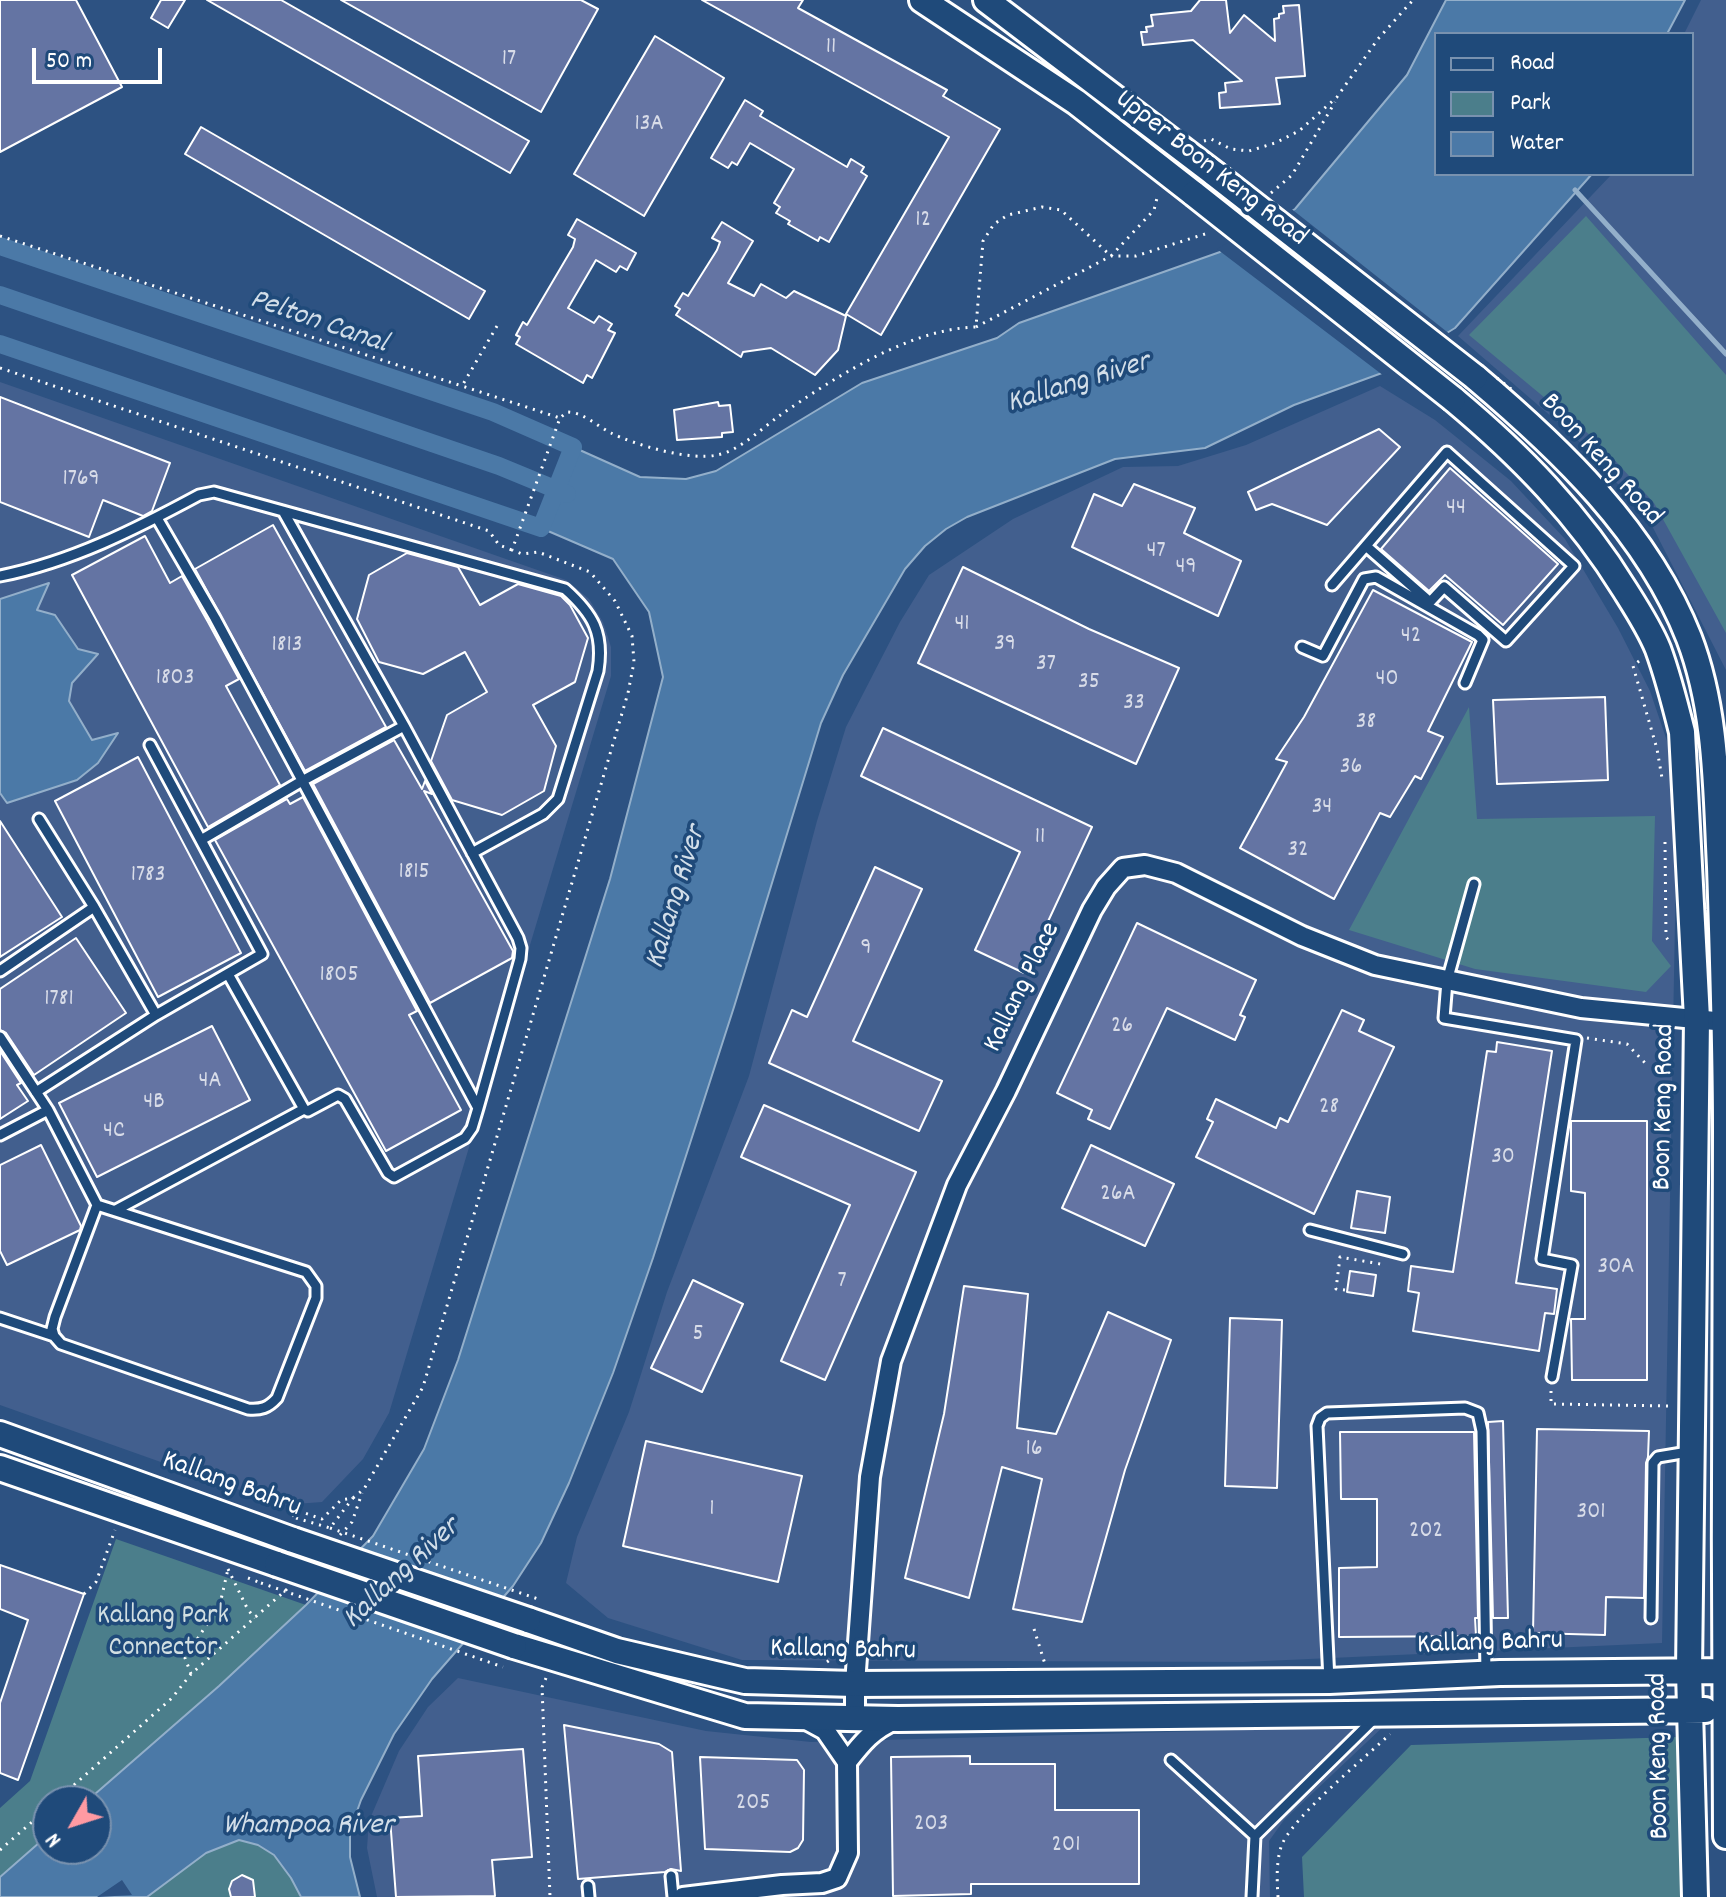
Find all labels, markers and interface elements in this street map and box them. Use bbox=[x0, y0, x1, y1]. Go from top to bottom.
scale bar bbox=[36, 32, 166, 82]
legend bbox=[1434, 32, 1694, 176]
house number: 11 bbox=[826, 35, 836, 63]
text: 50 m bbox=[46, 45, 92, 79]
house number: 17 bbox=[502, 47, 516, 75]
text: Road bbox=[1510, 47, 1555, 81]
street label: Upper Boon Keng Road bbox=[1107, 84, 1313, 256]
text: Park bbox=[1510, 87, 1551, 121]
house number: 13A bbox=[634, 112, 664, 140]
text: Water bbox=[1510, 127, 1563, 161]
house number: 12 bbox=[915, 208, 931, 236]
water label: Pelton Canal bbox=[245, 284, 391, 364]
water label: Kallang River bbox=[1003, 346, 1155, 424]
street label: Boon Keng Road bbox=[1532, 388, 1668, 534]
house number: 1769 bbox=[62, 467, 100, 495]
house number: 44 bbox=[1446, 496, 1466, 524]
house number: 47 bbox=[1146, 539, 1166, 567]
house number: 49 bbox=[1176, 555, 1196, 583]
house number: 41 bbox=[954, 612, 970, 640]
house number: 42 bbox=[1401, 624, 1421, 652]
house number: 39 bbox=[994, 632, 1016, 660]
house number: 1813 bbox=[272, 633, 302, 661]
house number: 37 bbox=[1036, 652, 1056, 680]
house number: 1803 bbox=[156, 666, 194, 694]
house number: 40 bbox=[1375, 667, 1399, 695]
house number: 35 bbox=[1078, 670, 1100, 698]
house number: 33 bbox=[1123, 691, 1145, 719]
house number: 38 bbox=[1356, 710, 1376, 738]
house number: 36 bbox=[1340, 755, 1362, 783]
house number: 34 bbox=[1312, 795, 1332, 823]
water label: Kallang River bbox=[639, 822, 717, 974]
house number: 11 bbox=[1035, 825, 1045, 853]
house number: 32 bbox=[1287, 838, 1309, 866]
house number: 1815 bbox=[398, 860, 430, 888]
house number: 1783 bbox=[131, 863, 165, 891]
street label: Kallang Place bbox=[978, 918, 1070, 1058]
house number: 9 bbox=[861, 936, 871, 964]
house number: 1805 bbox=[319, 963, 359, 991]
house number: 1781 bbox=[44, 987, 74, 1015]
house number: 26 bbox=[1111, 1014, 1133, 1042]
street label: Boon Keng Road bbox=[1648, 1023, 1684, 1191]
house number: 4A bbox=[198, 1069, 222, 1097]
house number: 4B bbox=[143, 1090, 165, 1118]
house number: 28 bbox=[1319, 1095, 1339, 1123]
house number: 4C bbox=[103, 1119, 125, 1147]
house number: 30 bbox=[1491, 1145, 1515, 1173]
house number: 26A bbox=[1100, 1182, 1136, 1210]
house number: 30A bbox=[1598, 1255, 1634, 1283]
house number: 7 bbox=[837, 1269, 847, 1297]
house number: 5 bbox=[692, 1322, 704, 1350]
house number: 16 bbox=[1025, 1437, 1043, 1465]
street label: Kallang Bahru bbox=[157, 1445, 305, 1527]
house number: 1 bbox=[709, 1497, 715, 1525]
house number: 301 bbox=[1577, 1500, 1605, 1528]
water label: Kallang River bbox=[337, 1512, 469, 1638]
house number: 202 bbox=[1409, 1519, 1443, 1547]
park label: Kallang Park Connector bbox=[97, 1601, 229, 1667]
street label: Kallang Bahru bbox=[1417, 1626, 1563, 1664]
street label: Kallang Bahru bbox=[770, 1634, 916, 1670]
street label: Boon Keng Road bbox=[1643, 1672, 1679, 1840]
north arrow bbox=[32, 1785, 112, 1865]
house number: 205 bbox=[736, 1791, 770, 1819]
water label: Whampoa River bbox=[223, 1810, 393, 1846]
house number: 203 bbox=[914, 1812, 948, 1840]
text: N bbox=[39, 1825, 70, 1853]
house number: 201 bbox=[1052, 1833, 1080, 1861]

